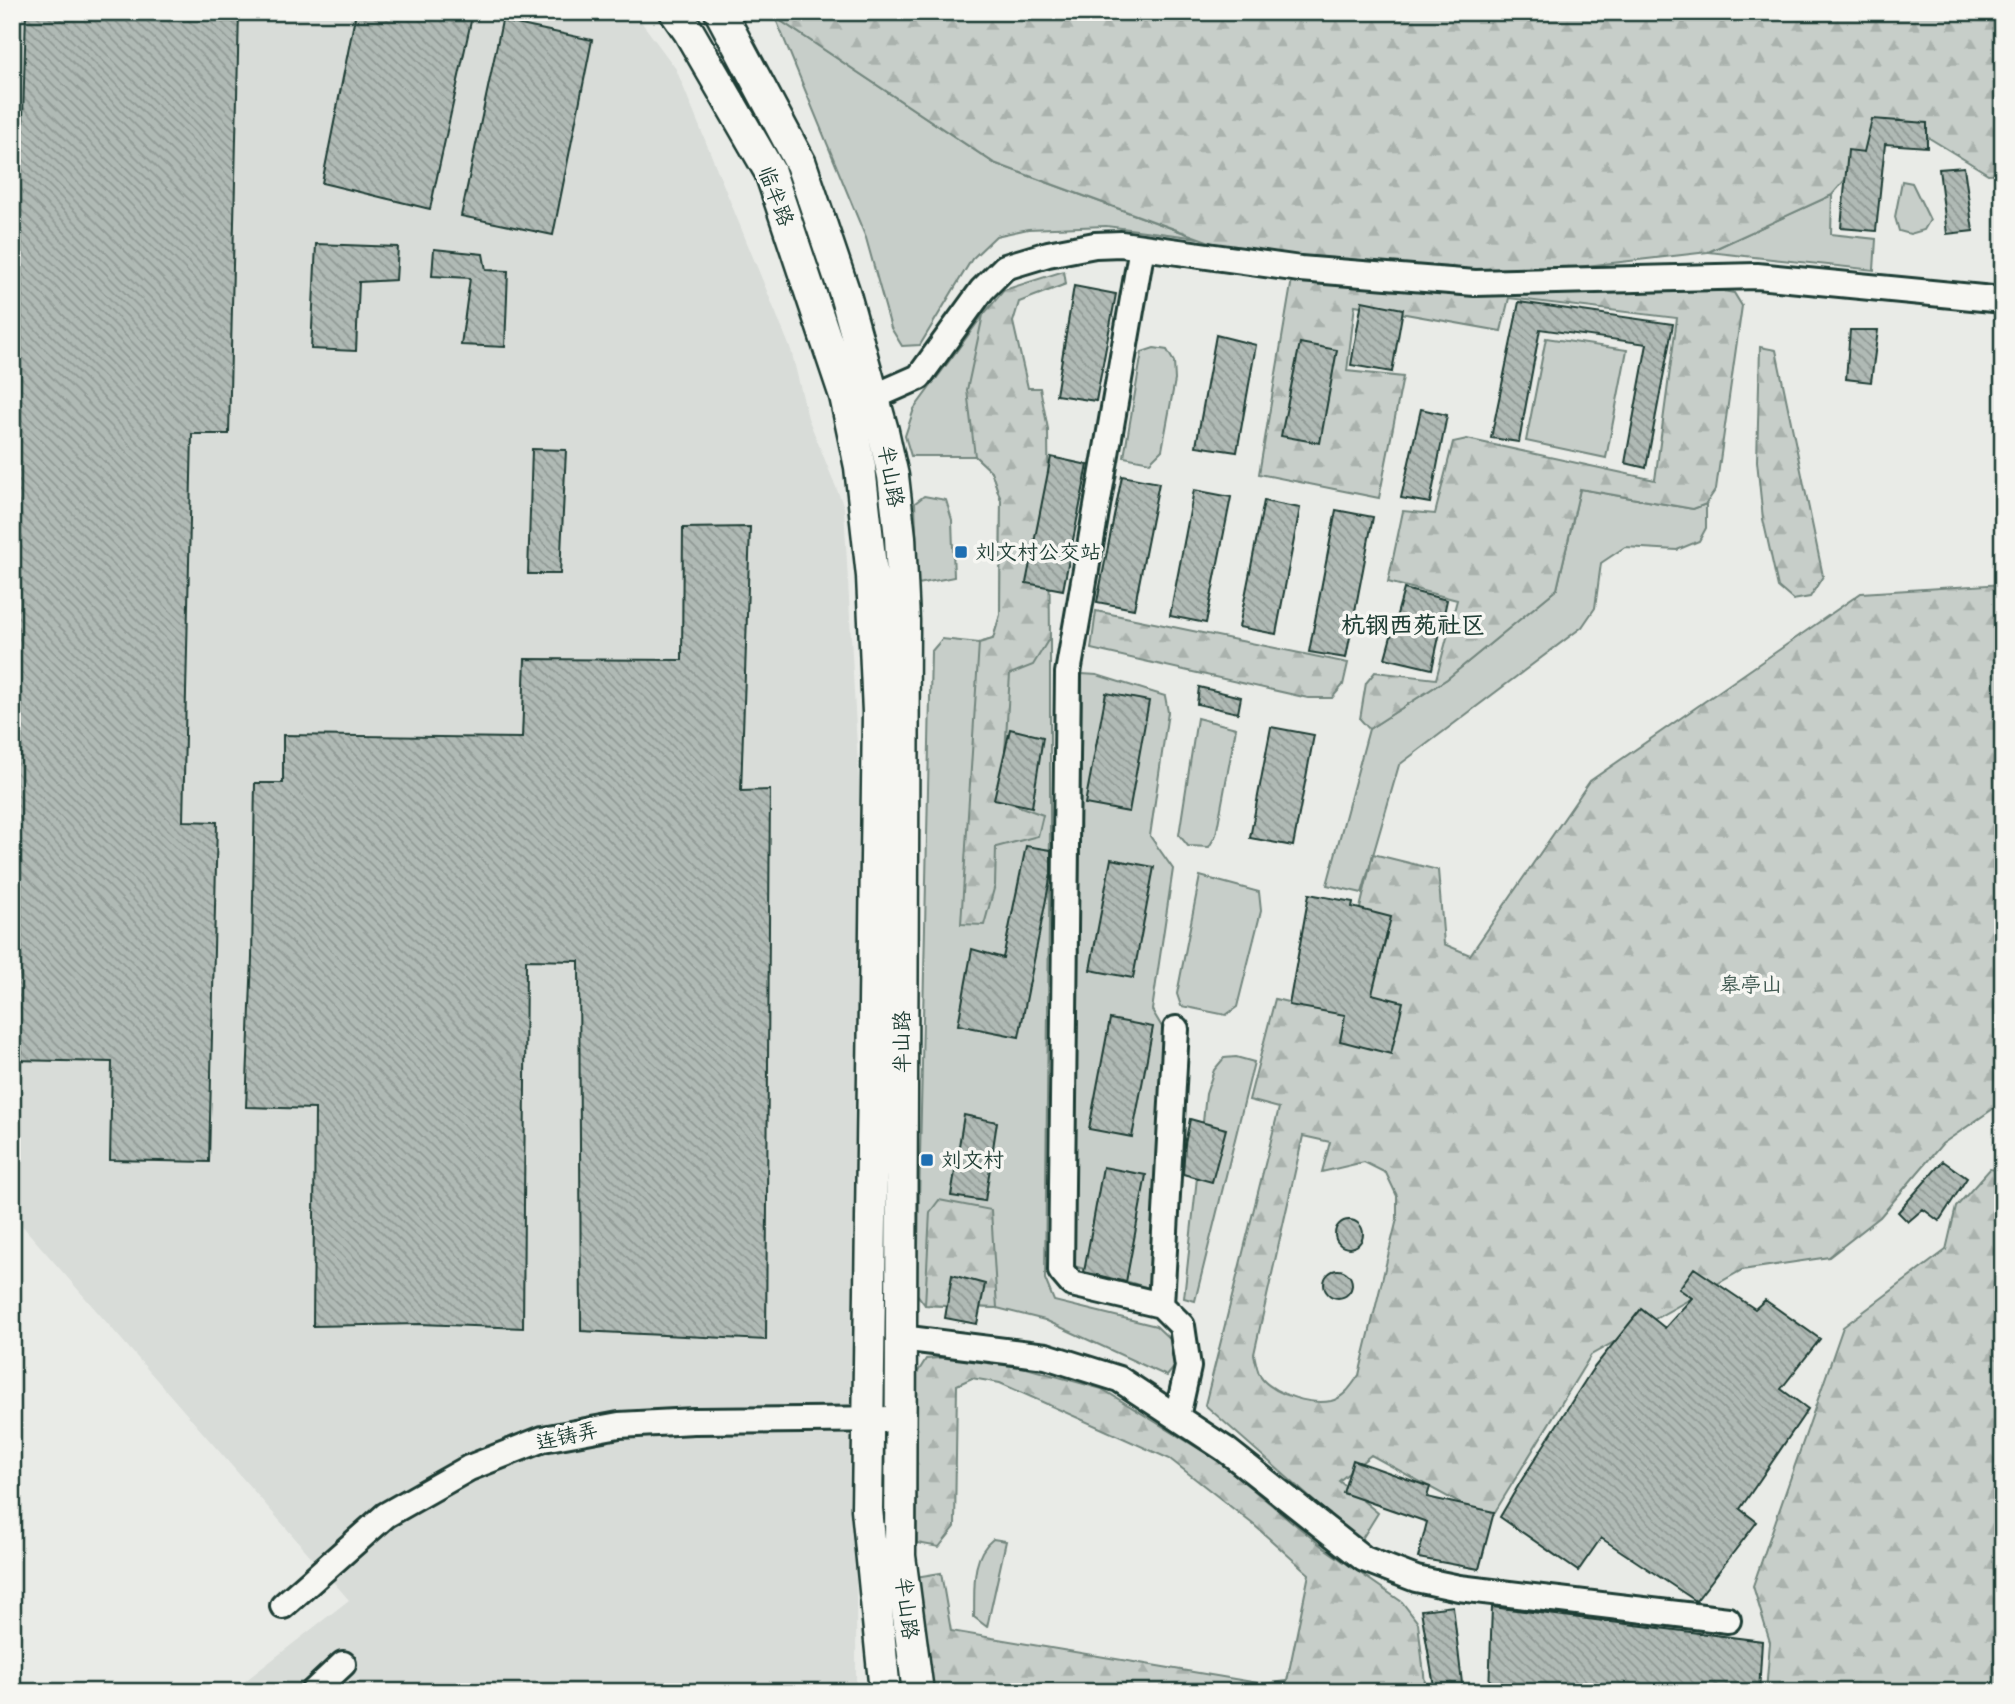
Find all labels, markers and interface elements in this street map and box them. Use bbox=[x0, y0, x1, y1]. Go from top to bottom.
street label: 临半路 bbox=[747, 160, 805, 232]
street label: 半山路 bbox=[867, 442, 915, 510]
place label: 刘文村公交站 bbox=[975, 533, 1101, 571]
marker: 刘文村公交站 bbox=[953, 544, 969, 560]
district label: 杭钢西苑社区 bbox=[1341, 604, 1485, 646]
park label: 皋亭山 bbox=[1720, 966, 1783, 1004]
street label: 半山路 bbox=[883, 1011, 921, 1074]
place label: 刘文村 bbox=[941, 1141, 1004, 1179]
marker: 刘文村 bbox=[919, 1152, 935, 1168]
street label: 连铸弄 bbox=[532, 1410, 602, 1462]
street label: 半山路 bbox=[884, 1574, 930, 1642]

